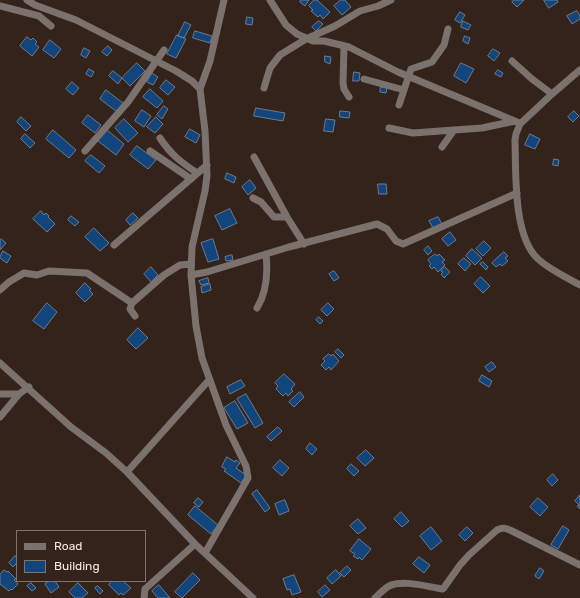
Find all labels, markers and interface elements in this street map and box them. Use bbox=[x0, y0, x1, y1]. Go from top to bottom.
legend bbox=[16, 530, 146, 582]
text: Road bbox=[54, 539, 82, 553]
text: Building bbox=[54, 559, 100, 573]

